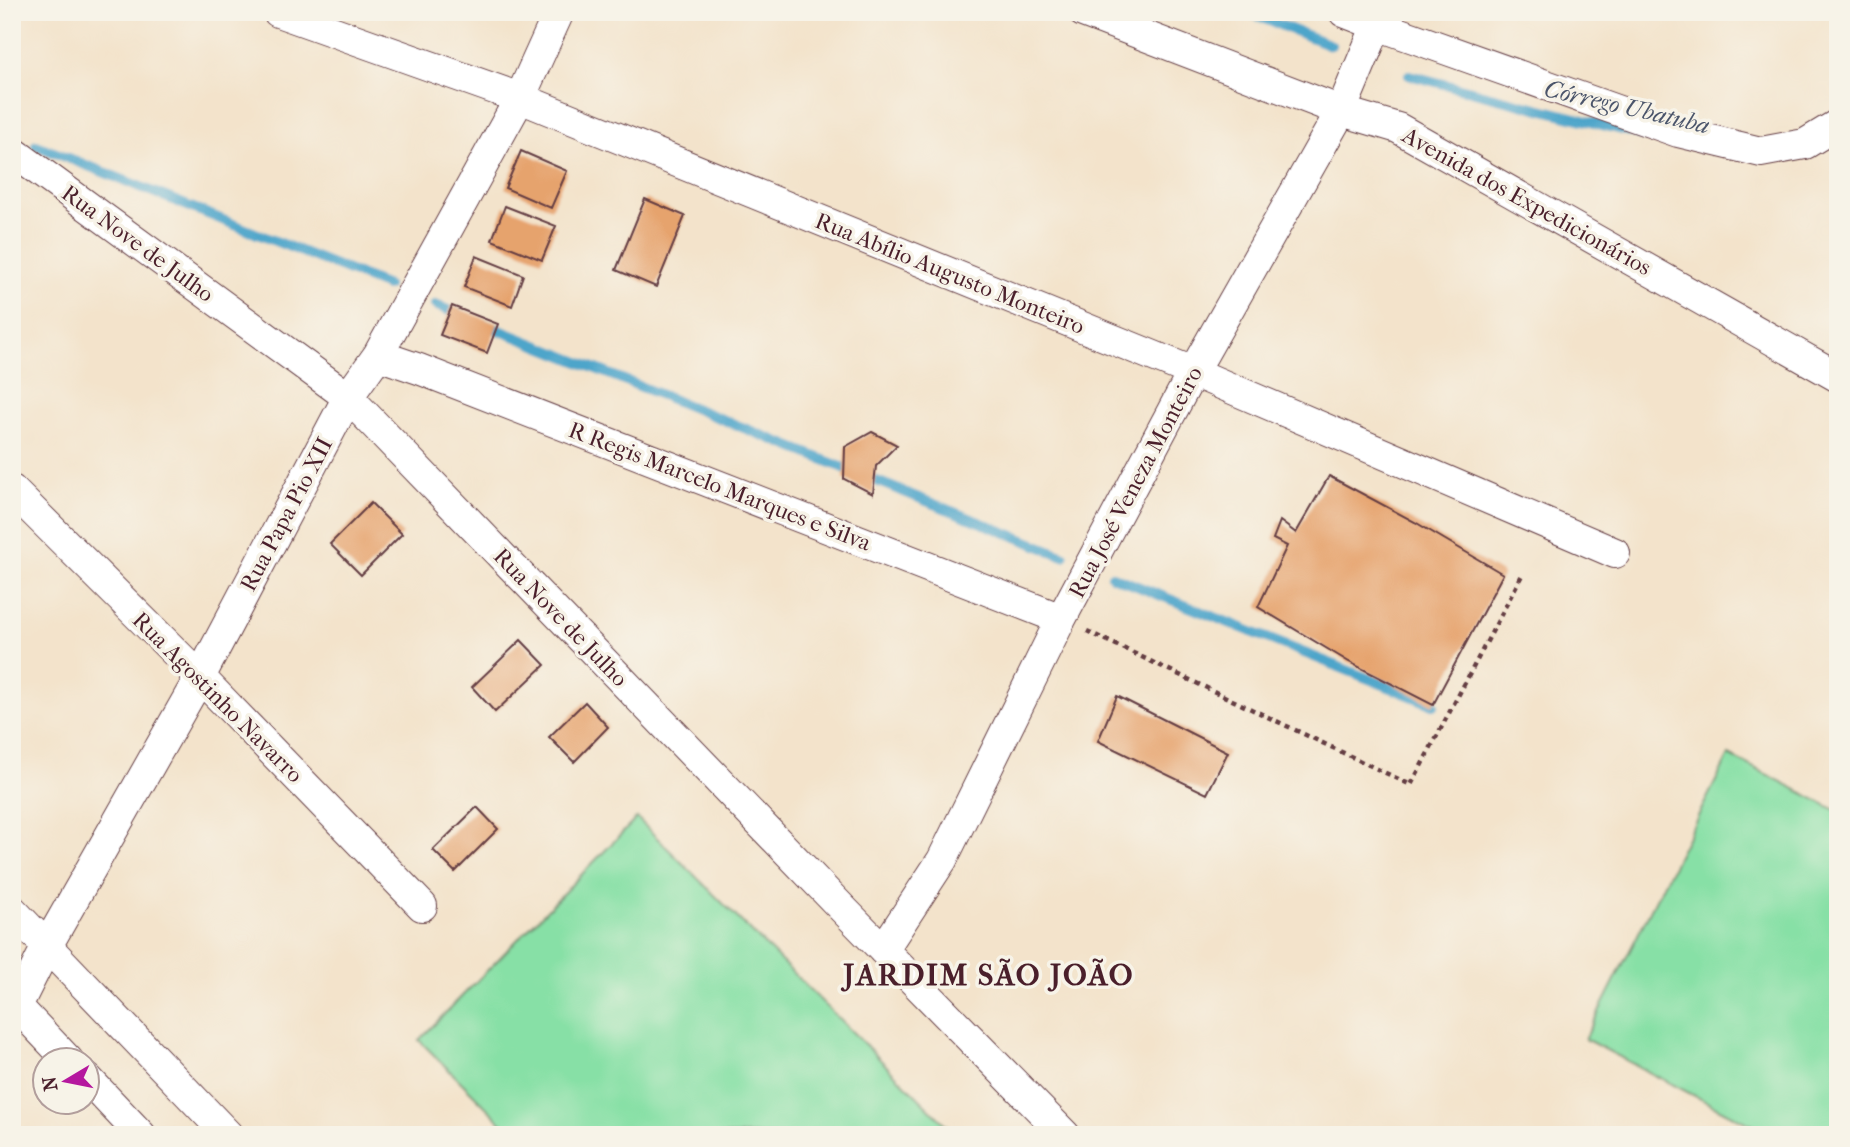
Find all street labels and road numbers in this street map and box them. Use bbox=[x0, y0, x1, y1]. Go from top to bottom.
street label: Avenida dos Expedicionários bbox=[1397, 121, 1656, 281]
street label: Rua Nove de Julho bbox=[56, 179, 219, 308]
street label: Rua Abílio Augusto Monteiro bbox=[811, 207, 1088, 340]
street label: Rua José Veneza Monteiro bbox=[1063, 362, 1208, 603]
street label: R Regis Marcelo Marques e Silva bbox=[565, 416, 875, 557]
street label: Rua Papa Pio XII bbox=[235, 433, 338, 596]
street label: Rua Nove de Julho bbox=[488, 543, 633, 692]
street label: Rua Agostinho Navarro bbox=[127, 606, 309, 788]

